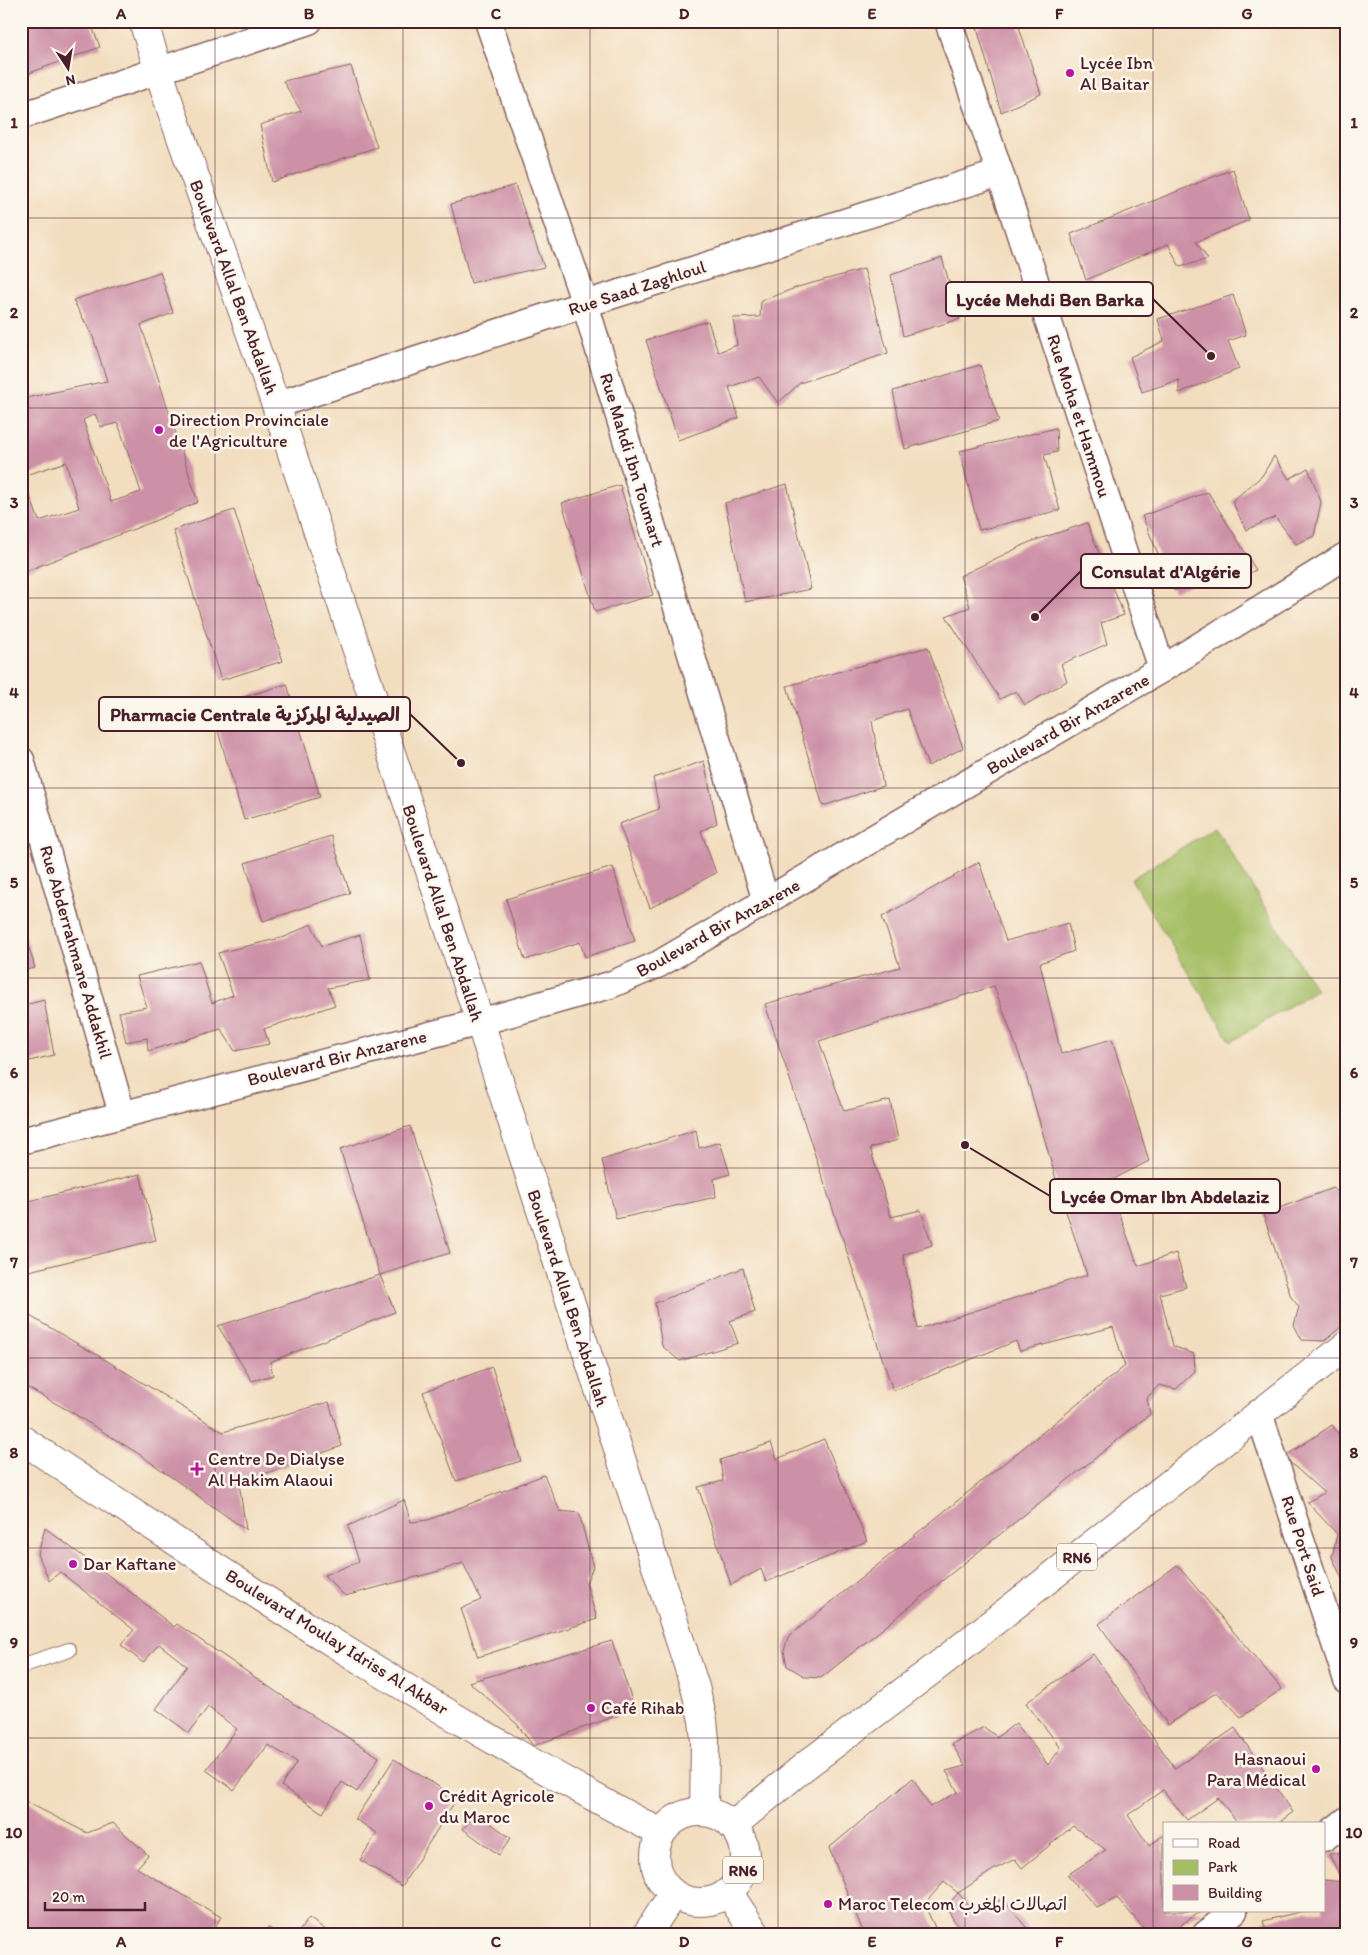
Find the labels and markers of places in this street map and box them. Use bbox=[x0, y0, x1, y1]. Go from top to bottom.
place label: Lycée Ibn Al Baitar bbox=[1080, 52, 1153, 95]
marker: Lycée Ibn Al Baitar bbox=[1064, 67, 1076, 79]
callout: Lycée Mehdi Ben Barka bbox=[946, 282, 1153, 316]
place label: Direction Provinciale de l'Agriculture bbox=[169, 409, 329, 452]
marker: Direction Provinciale de l'Agriculture bbox=[153, 424, 165, 436]
callout: Consulat d'Algérie bbox=[1081, 554, 1251, 588]
callout: Pharmacie Centrale الصيدلية المركزية bbox=[99, 697, 410, 731]
callout: Lycée Omar Ibn Abdelaziz bbox=[1050, 1179, 1280, 1213]
place label: Centre De Dialyse Al Hakim Alaoui bbox=[208, 1448, 345, 1491]
marker: Centre De Dialyse Al Hakim Alaoui bbox=[190, 1462, 204, 1476]
place label: Dar Kaftane bbox=[83, 1553, 176, 1575]
marker: Dar Kaftane bbox=[67, 1558, 79, 1570]
place label: Café Rihab bbox=[601, 1697, 685, 1719]
marker: Café Rihab bbox=[585, 1702, 597, 1714]
place label: Hasnaoui Para Médical bbox=[1207, 1748, 1306, 1791]
marker: Hasnaoui Para Médical bbox=[1310, 1763, 1322, 1775]
place label: Crédit Agricole du Maroc bbox=[439, 1785, 555, 1828]
marker: Crédit Agricole du Maroc bbox=[423, 1800, 435, 1812]
place label: Maroc Telecom اتصالات المغرب bbox=[838, 1893, 1067, 1915]
marker: Maroc Telecom اتصالات المغرب bbox=[822, 1898, 834, 1910]

